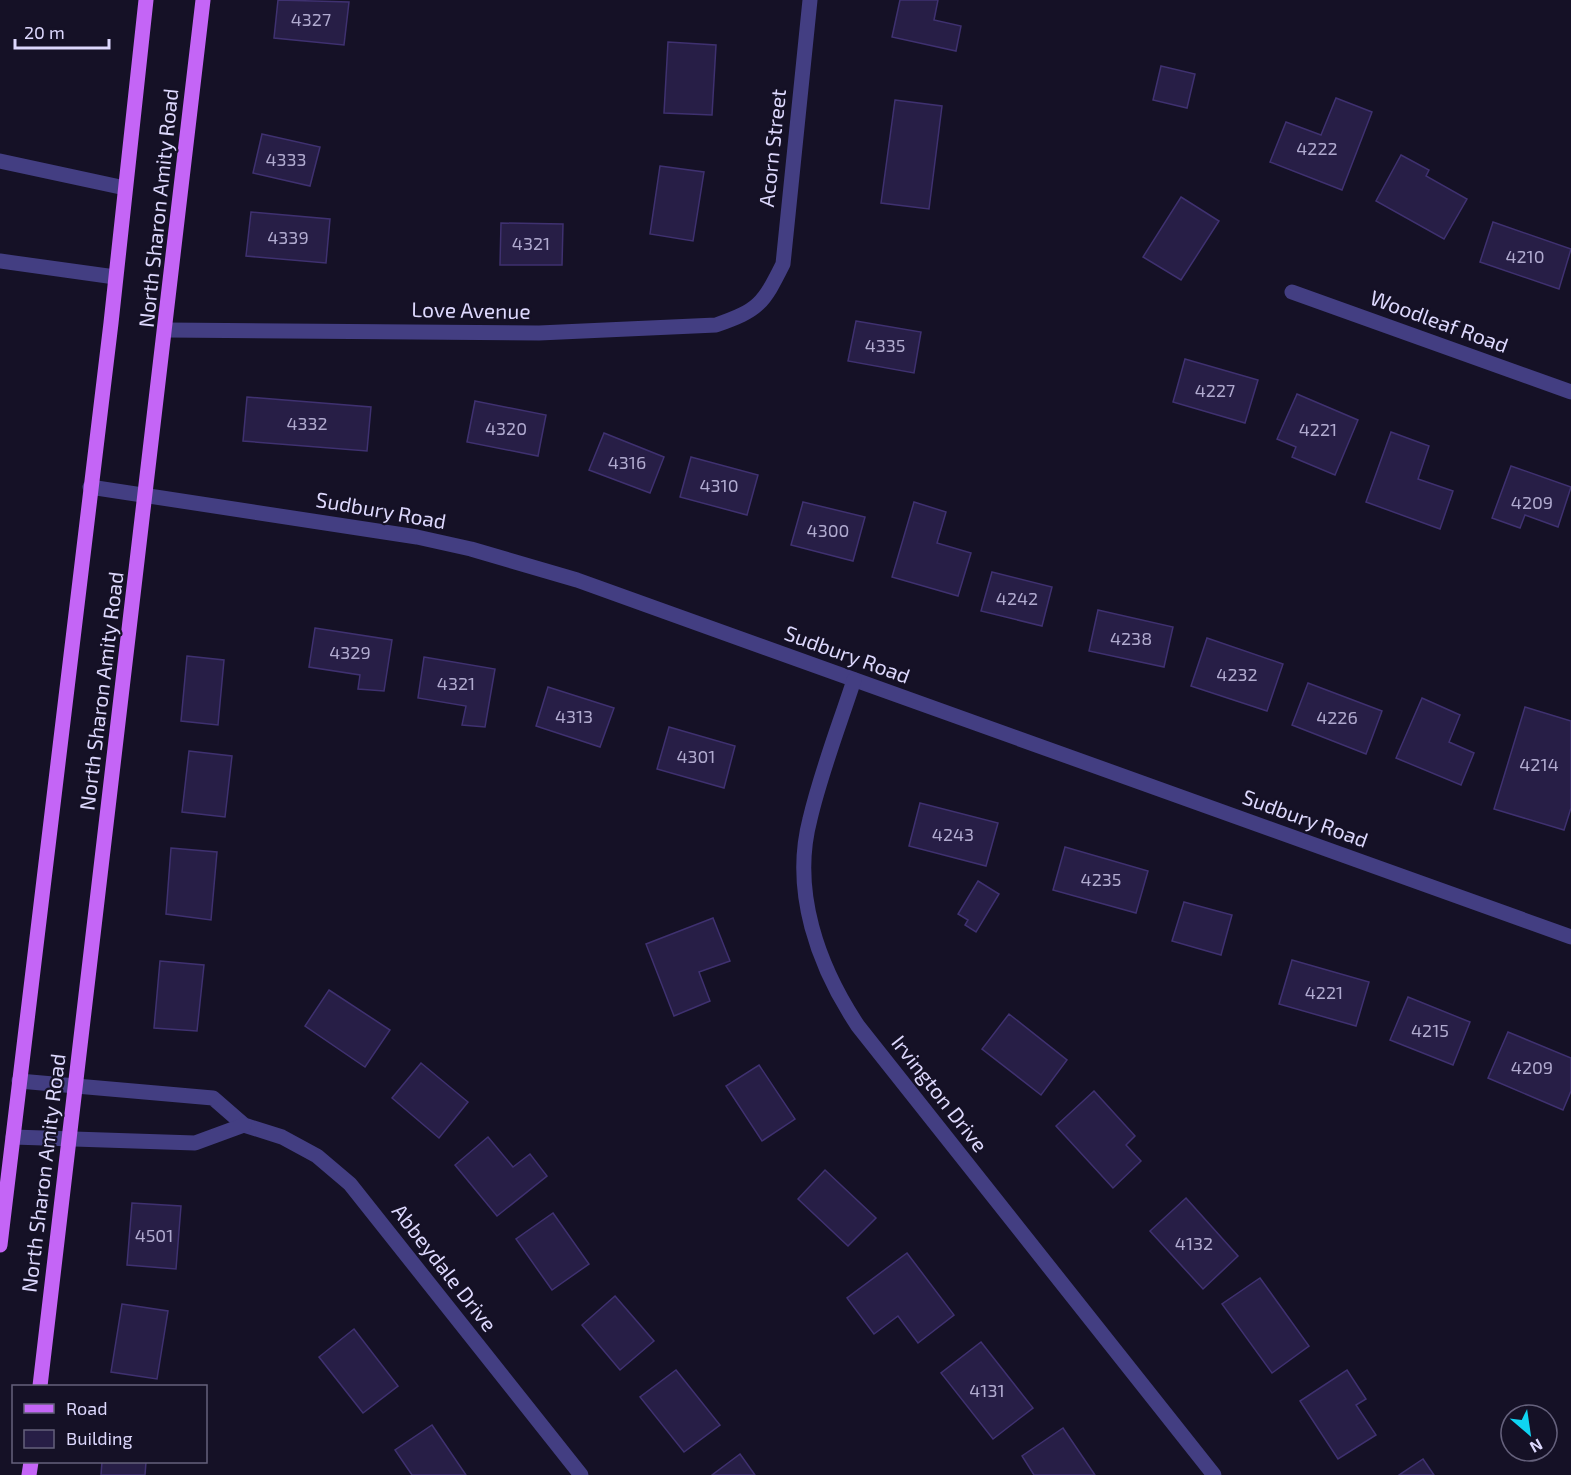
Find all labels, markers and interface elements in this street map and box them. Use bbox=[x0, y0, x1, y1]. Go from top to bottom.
house number: 4327 bbox=[291, 8, 331, 30]
scale bar bbox=[15, 12, 110, 50]
text: 20 m bbox=[24, 21, 65, 43]
street label: North Sharon Amity Road bbox=[133, 87, 183, 329]
street label: Acorn Street bbox=[753, 87, 790, 208]
house number: 4222 bbox=[1296, 137, 1338, 159]
house number: 4333 bbox=[265, 148, 307, 170]
house number: 4339 bbox=[267, 226, 309, 248]
house number: 4321 bbox=[512, 232, 550, 254]
house number: 4210 bbox=[1505, 245, 1545, 267]
street label: Woodleaf Road bbox=[1367, 284, 1512, 357]
street label: Love Avenue bbox=[411, 296, 531, 323]
house number: 4335 bbox=[865, 334, 905, 356]
house number: 4227 bbox=[1195, 379, 1235, 401]
house number: 4332 bbox=[286, 412, 328, 434]
house number: 4320 bbox=[485, 417, 527, 439]
house number: 4221 bbox=[1299, 418, 1337, 440]
house number: 4316 bbox=[608, 451, 646, 473]
house number: 4310 bbox=[699, 474, 739, 496]
street label: Sudbury Road bbox=[314, 486, 448, 533]
house number: 4209 bbox=[1511, 491, 1553, 513]
house number: 4300 bbox=[807, 519, 849, 541]
street label: North Sharon Amity Road bbox=[73, 570, 128, 812]
house number: 4242 bbox=[996, 587, 1038, 609]
street label: Sudbury Road bbox=[781, 619, 914, 688]
house number: 4238 bbox=[1110, 627, 1152, 649]
house number: 4329 bbox=[329, 641, 371, 663]
house number: 4232 bbox=[1216, 663, 1258, 685]
house number: 4321 bbox=[437, 672, 475, 694]
house number: 4313 bbox=[555, 705, 593, 727]
house number: 4226 bbox=[1316, 706, 1358, 728]
house number: 4301 bbox=[676, 745, 716, 767]
house number: 4214 bbox=[1519, 753, 1559, 775]
street label: Sudbury Road bbox=[1239, 783, 1372, 852]
house number: 4243 bbox=[932, 823, 974, 845]
house number: 4235 bbox=[1081, 868, 1121, 890]
house number: 4221 bbox=[1305, 981, 1343, 1003]
house number: 4215 bbox=[1411, 1019, 1449, 1041]
street label: Irvington Drive bbox=[887, 1030, 993, 1156]
street label: North Sharon Amity Road bbox=[15, 1052, 70, 1294]
house number: 4209 bbox=[1511, 1056, 1553, 1078]
street label: Abbeydale Drive bbox=[388, 1198, 503, 1336]
house number: 4501 bbox=[135, 1224, 173, 1246]
house number: 4132 bbox=[1175, 1232, 1213, 1254]
house number: 4131 bbox=[969, 1379, 1005, 1401]
legend bbox=[12, 1385, 207, 1463]
text: Road bbox=[66, 1397, 107, 1419]
north arrow bbox=[1499, 1403, 1559, 1463]
text: Building bbox=[66, 1427, 133, 1449]
text: N bbox=[1527, 1435, 1546, 1458]

